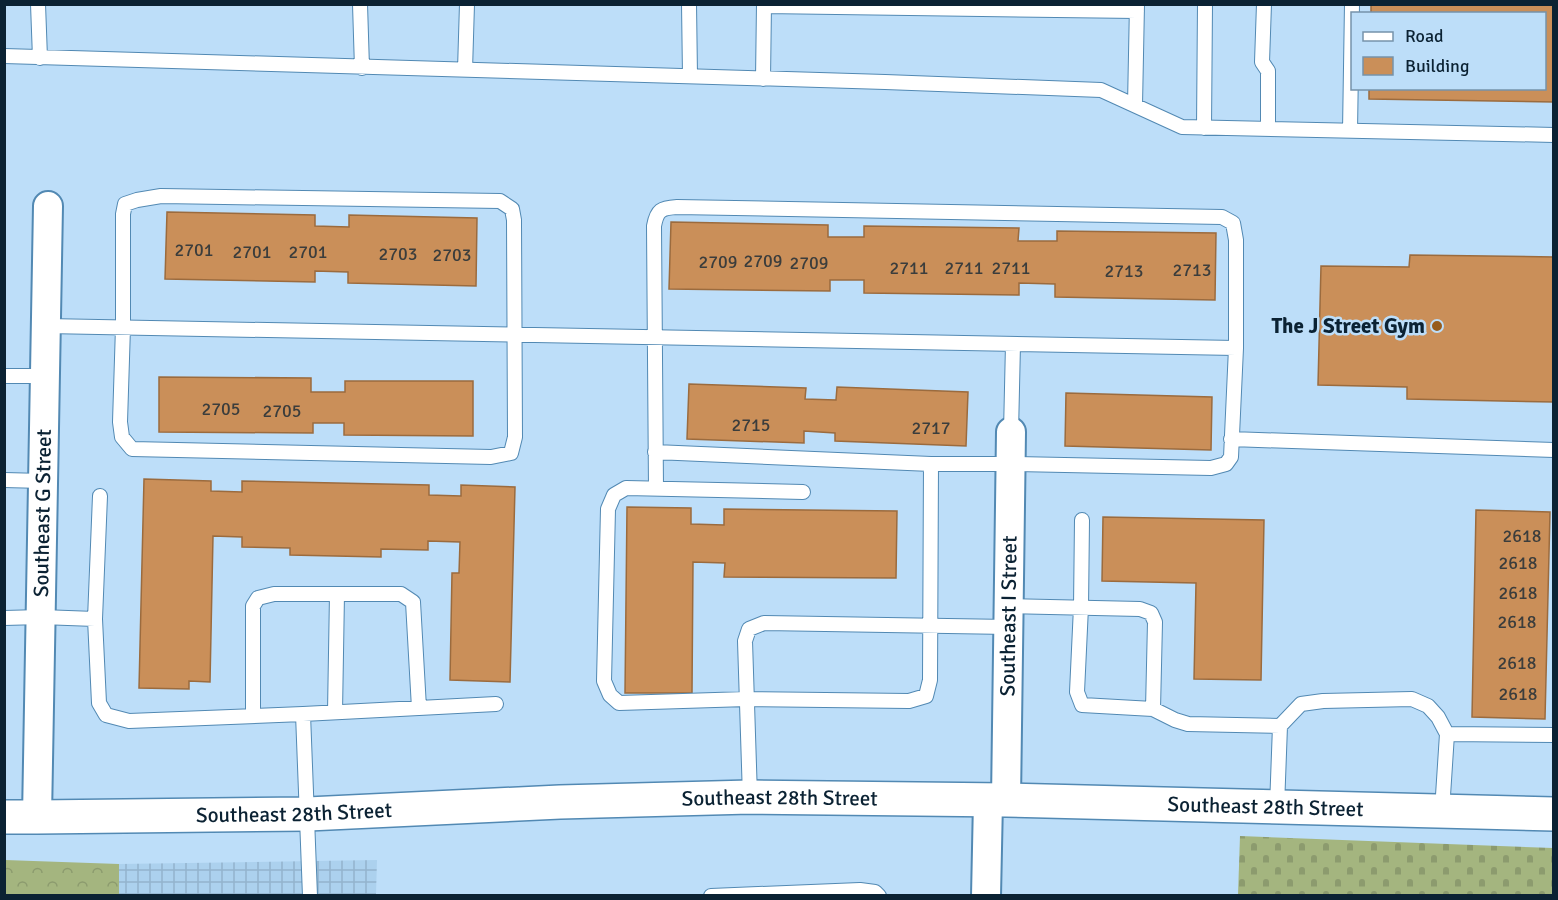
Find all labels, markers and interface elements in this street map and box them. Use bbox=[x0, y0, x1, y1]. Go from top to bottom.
legend bbox=[1351, 12, 1546, 90]
text: Road bbox=[1405, 25, 1444, 47]
text: Building bbox=[1405, 55, 1469, 77]
house number: 2701 bbox=[175, 239, 213, 261]
house number: 2701 bbox=[233, 241, 271, 263]
house number: 2701 bbox=[289, 241, 327, 263]
house number: 2703 bbox=[379, 243, 417, 265]
house number: 2703 bbox=[433, 244, 471, 266]
house number: 2709 bbox=[744, 250, 782, 272]
house number: 2709 bbox=[699, 251, 737, 273]
house number: 2709 bbox=[790, 252, 828, 274]
house number: 2711 bbox=[890, 257, 928, 279]
house number: 2711 bbox=[945, 257, 983, 279]
house number: 2711 bbox=[992, 257, 1030, 279]
house number: 2713 bbox=[1173, 259, 1211, 281]
house number: 2713 bbox=[1105, 260, 1143, 282]
place label: The J Street Gym bbox=[1271, 313, 1425, 339]
marker: The J Street Gym bbox=[1430, 319, 1444, 333]
house number: 2705 bbox=[202, 398, 240, 420]
house number: 2705 bbox=[263, 400, 301, 422]
house number: 2715 bbox=[732, 414, 770, 436]
house number: 2717 bbox=[912, 417, 950, 439]
street label: Southeast G Street bbox=[28, 429, 57, 597]
house number: 2618 bbox=[1503, 525, 1541, 547]
street label: Southeast I Street bbox=[994, 535, 1023, 697]
house number: 2618 bbox=[1499, 552, 1537, 574]
house number: 2618 bbox=[1499, 582, 1537, 604]
house number: 2618 bbox=[1498, 611, 1536, 633]
house number: 2618 bbox=[1498, 652, 1536, 674]
house number: 2618 bbox=[1499, 683, 1537, 705]
street label: Southeast 28th Street bbox=[681, 784, 878, 812]
street label: Southeast 28th Street bbox=[1167, 791, 1364, 822]
street label: Southeast 28th Street bbox=[196, 797, 393, 828]

